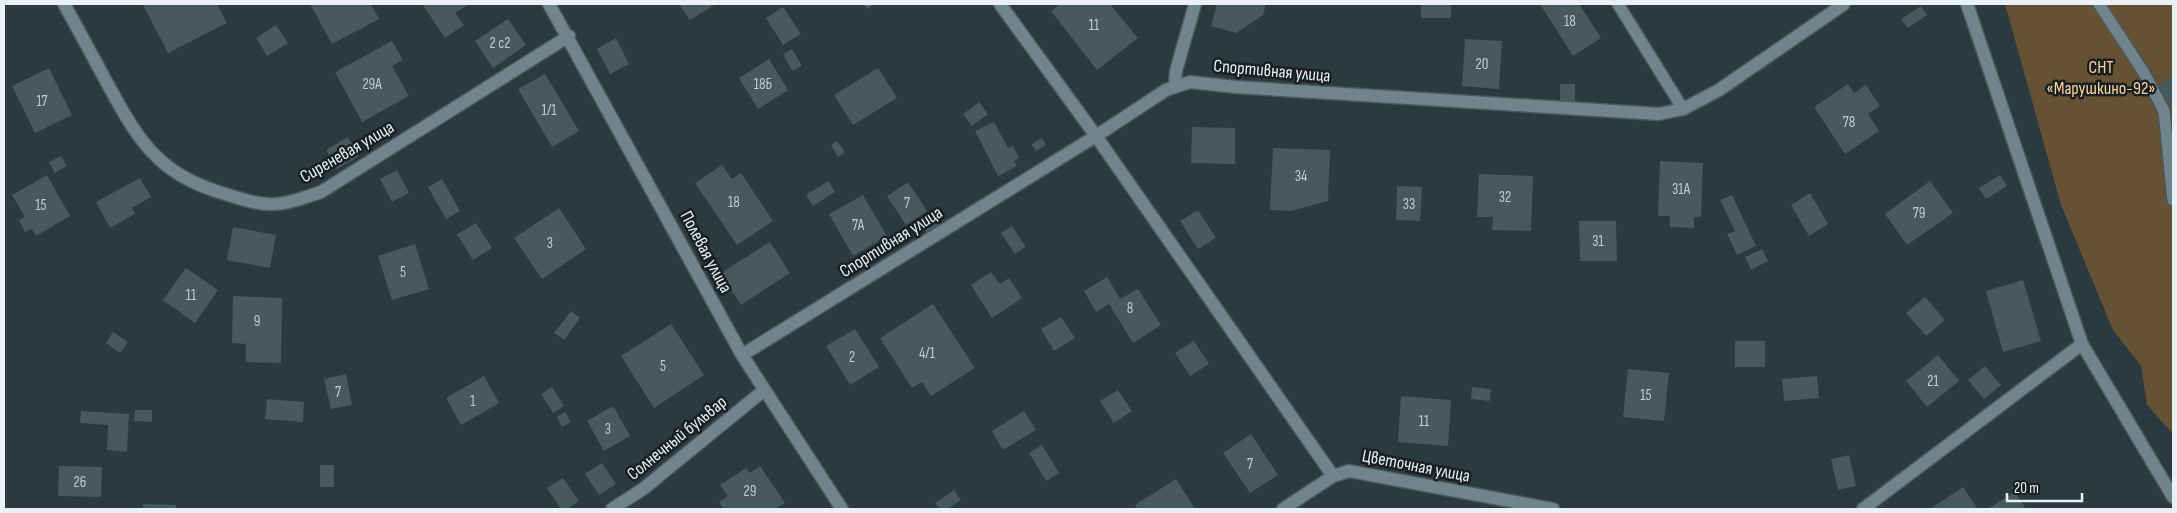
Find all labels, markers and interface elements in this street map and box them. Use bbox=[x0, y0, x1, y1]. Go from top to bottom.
house number: 18 bbox=[1564, 12, 1576, 31]
house number: 11 bbox=[1089, 16, 1100, 35]
house number: 2 с2 bbox=[490, 34, 510, 53]
street label: Спортивная улица bbox=[1213, 55, 1331, 87]
house number: 20 bbox=[1476, 55, 1488, 74]
park label: СНТ «Марушкино-92» bbox=[2047, 57, 2155, 99]
house number: 29А bbox=[362, 75, 382, 94]
house number: 18Б bbox=[754, 75, 773, 94]
house number: 17 bbox=[36, 92, 48, 111]
house number: 1/1 bbox=[541, 101, 557, 120]
house number: 78 bbox=[1843, 113, 1855, 132]
street label: Сиреневая улица bbox=[296, 117, 398, 187]
house number: 34 bbox=[1295, 167, 1307, 186]
house number: 31А bbox=[1672, 180, 1691, 199]
house number: 32 bbox=[1499, 188, 1511, 207]
house number: 18 bbox=[728, 193, 740, 212]
house number: 7 bbox=[904, 194, 910, 213]
house number: 33 bbox=[1403, 195, 1415, 214]
house number: 15 bbox=[35, 196, 47, 215]
street label: Спортивная улица bbox=[836, 202, 946, 282]
house number: 79 bbox=[1913, 204, 1925, 223]
street label: Полевая улица bbox=[676, 207, 736, 297]
house number: 7А bbox=[852, 216, 865, 235]
house number: 31 bbox=[1592, 232, 1605, 251]
house number: 3 bbox=[547, 234, 553, 253]
house number: 5 bbox=[400, 263, 406, 282]
house number: 11 bbox=[186, 286, 197, 305]
house number: 8 bbox=[1127, 299, 1133, 318]
house number: 9 bbox=[254, 312, 260, 331]
house number: 4/1 bbox=[919, 344, 936, 363]
house number: 2 bbox=[849, 348, 855, 367]
house number: 5 bbox=[660, 357, 666, 376]
house number: 21 bbox=[1927, 372, 1939, 391]
house number: 7 bbox=[335, 383, 341, 402]
house number: 15 bbox=[1640, 386, 1652, 405]
street label: Солнечный бульвар bbox=[623, 391, 731, 485]
house number: 1 bbox=[470, 392, 476, 411]
house number: 11 bbox=[1419, 412, 1430, 431]
house number: 3 bbox=[605, 420, 611, 439]
street label: Цветочная улица bbox=[1360, 445, 1472, 487]
house number: 7 bbox=[1247, 455, 1253, 474]
scale bar bbox=[2007, 470, 2082, 502]
house number: 26 bbox=[74, 473, 86, 492]
text: 20 m bbox=[2014, 479, 2039, 498]
house number: 29 bbox=[744, 482, 756, 501]

